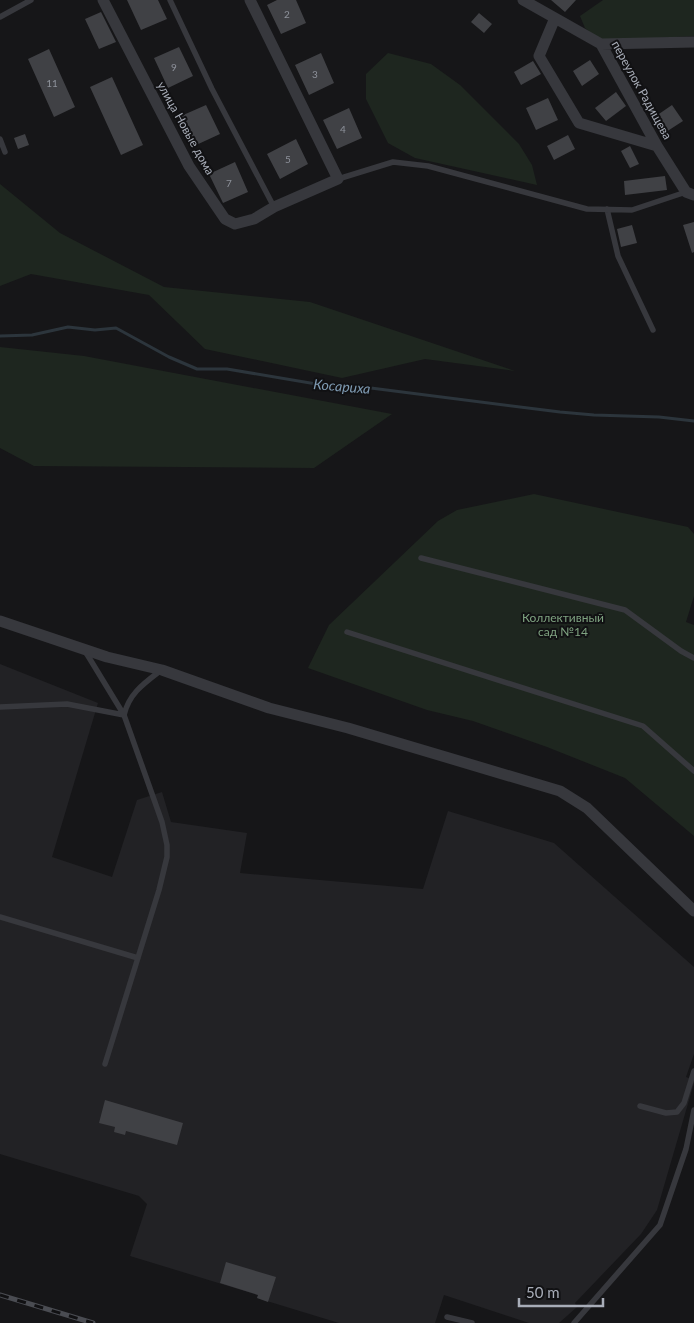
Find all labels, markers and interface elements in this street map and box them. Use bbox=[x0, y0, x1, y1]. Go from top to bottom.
house number: 2 bbox=[284, 8, 290, 20]
street label: переулок Радищева bbox=[609, 38, 675, 142]
house number: 9 bbox=[171, 61, 177, 73]
house number: 3 bbox=[312, 68, 318, 80]
house number: 11 bbox=[46, 77, 58, 89]
street label: улица Новые дома bbox=[154, 79, 218, 177]
house number: 4 bbox=[340, 123, 346, 135]
house number: 5 bbox=[285, 153, 291, 165]
house number: 7 bbox=[226, 177, 232, 189]
water label: Косариха bbox=[313, 375, 371, 397]
park label: Коллективный сад №14 bbox=[522, 610, 604, 639]
scale bar bbox=[519, 1276, 603, 1308]
text: 50 m bbox=[526, 1283, 560, 1301]

